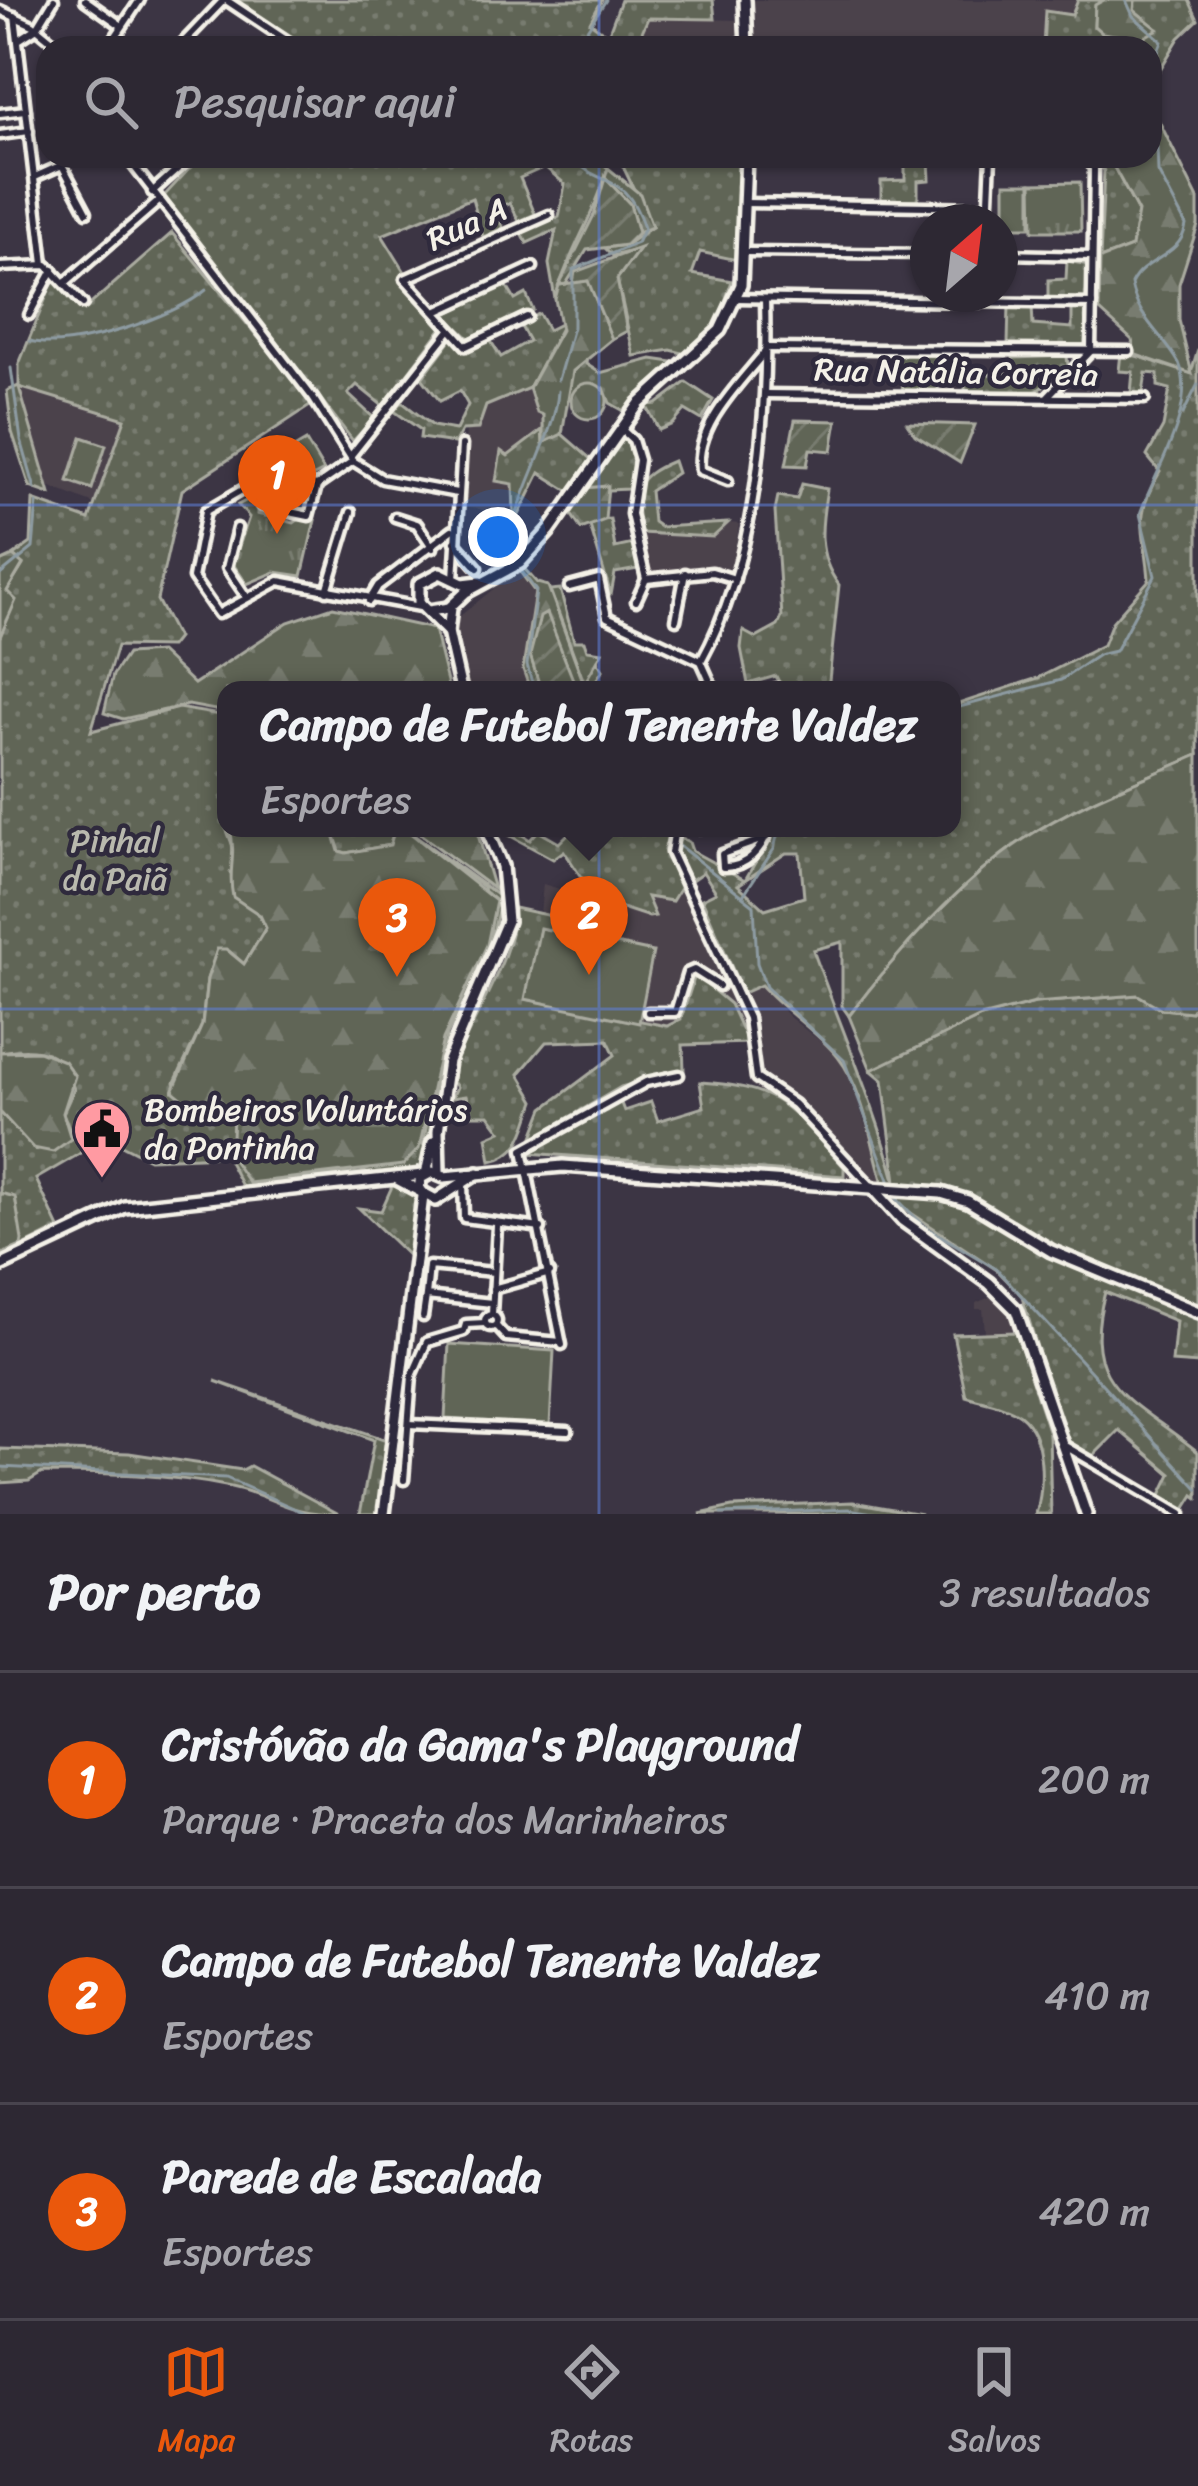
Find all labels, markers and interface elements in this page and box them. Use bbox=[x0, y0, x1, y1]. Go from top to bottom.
search box bbox=[36, 36, 1162, 168]
text: Pesquisar aqui bbox=[174, 62, 456, 142]
icon: search bbox=[78, 69, 144, 135]
street label: Rua A bbox=[417, 180, 517, 268]
north arrow bbox=[910, 204, 1018, 312]
street label: Rua Natália Correia bbox=[814, 341, 1099, 403]
pin: 1 bbox=[238, 435, 316, 534]
your location bbox=[468, 507, 528, 567]
popup bbox=[217, 681, 961, 837]
text: Campo de Futebol Tenente Valdez bbox=[260, 685, 918, 765]
text: Esportes bbox=[260, 765, 411, 834]
park label: Pinhal da Paiã bbox=[63, 812, 168, 908]
pin: 2 bbox=[550, 876, 628, 975]
pin: 3 bbox=[358, 878, 436, 977]
place label: Bombeiros Voluntários da Pontinha bbox=[144, 1081, 468, 1177]
public building icon: Bombeiros Voluntários da Pontinha bbox=[71, 1098, 133, 1180]
text: Por perto bbox=[48, 1547, 261, 1637]
text: 3 resultados bbox=[939, 1558, 1150, 1627]
text: Cristóvão da Gama's Playground bbox=[162, 1705, 798, 1785]
text: 1 bbox=[79, 1745, 95, 1814]
text: 200 m bbox=[1038, 1745, 1150, 1814]
text: Parque · Praceta dos Marinheiros bbox=[162, 1785, 727, 1854]
text: Campo de Futebol Tenente Valdez bbox=[162, 1921, 819, 2001]
text: 2 bbox=[76, 1961, 98, 2030]
text: 410 m bbox=[1044, 1961, 1150, 2030]
text: Esportes bbox=[162, 2001, 313, 2070]
text: Parede de Escalada bbox=[162, 2137, 542, 2217]
text: 3 bbox=[76, 2177, 98, 2246]
text: 420 m bbox=[1038, 2177, 1150, 2246]
text: Esportes bbox=[162, 2217, 313, 2286]
tab: Mapa bbox=[158, 2339, 235, 2469]
tab: Rotas bbox=[550, 2339, 633, 2469]
tab: Salvos bbox=[948, 2339, 1040, 2469]

